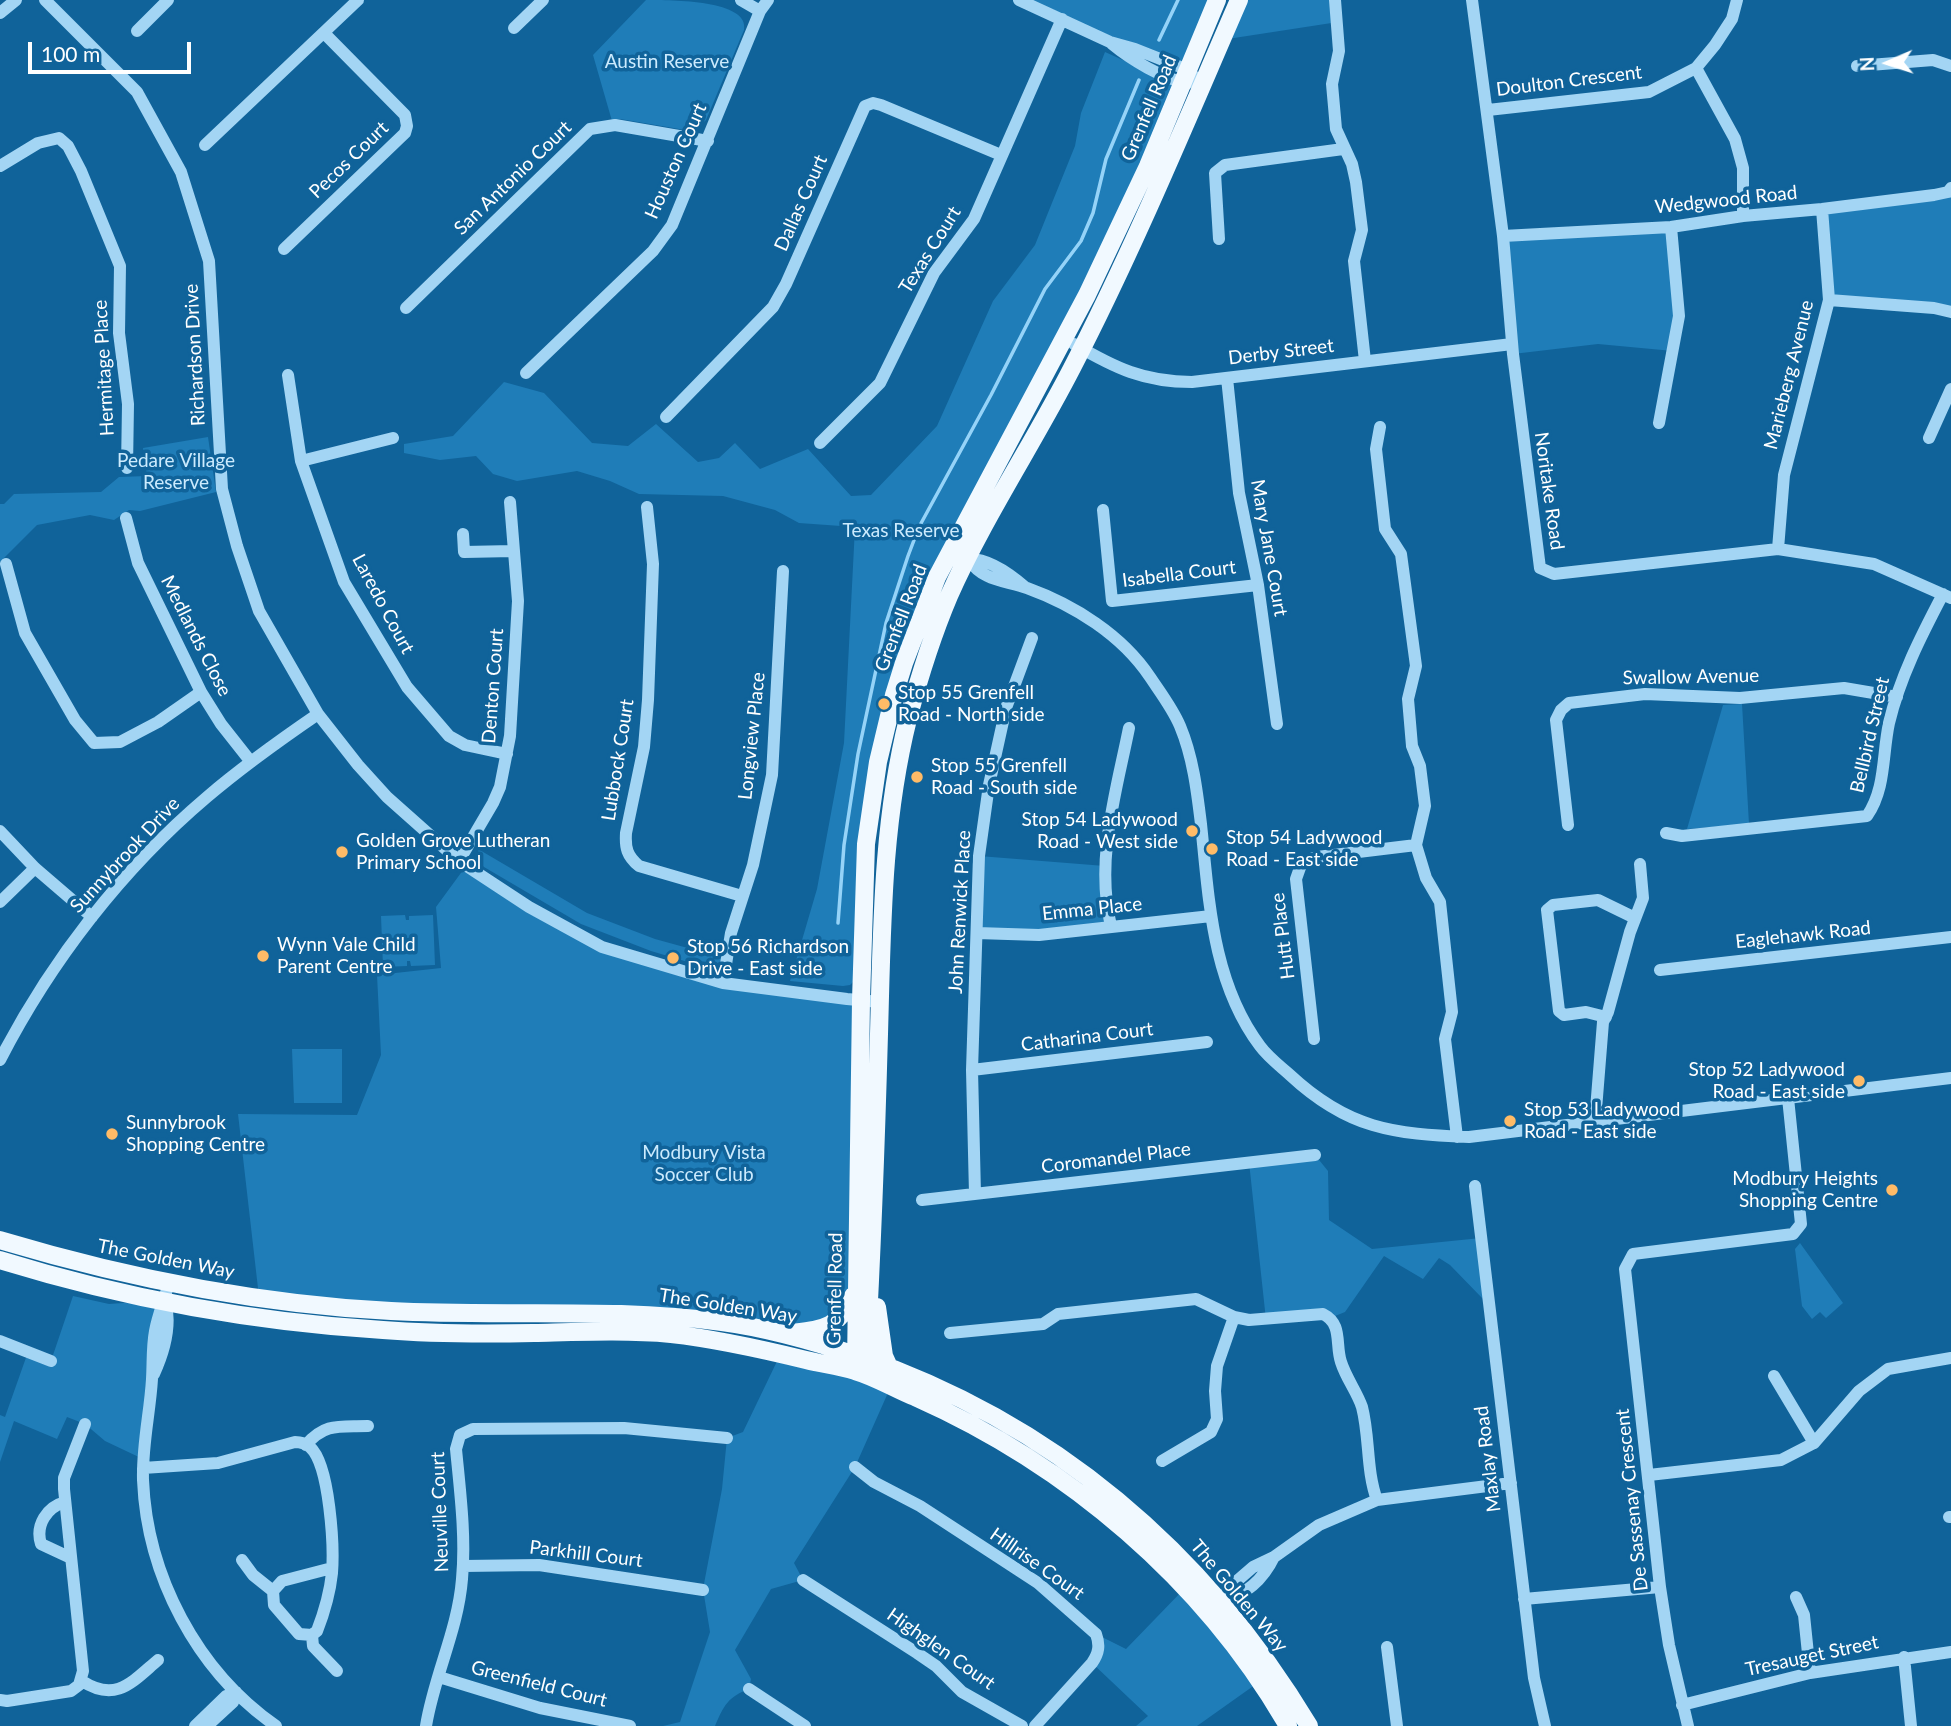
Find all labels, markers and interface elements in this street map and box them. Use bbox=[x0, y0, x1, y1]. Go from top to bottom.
scale bar bbox=[32, 28, 194, 72]
north arrow bbox=[1853, 28, 1923, 98]
text: 100 m bbox=[41, 41, 100, 66]
park label: Austin Reserve bbox=[605, 51, 729, 73]
street label: Grenfell Road bbox=[1116, 51, 1182, 165]
text: N bbox=[1855, 56, 1878, 72]
street label: Doulton Crescent bbox=[1495, 61, 1643, 101]
street label: Houston Court bbox=[640, 100, 712, 222]
street label: San Antonio Court bbox=[450, 116, 576, 240]
street label: Pecos Court bbox=[305, 117, 393, 203]
street label: Dallas Court bbox=[770, 151, 832, 255]
street label: Wedgwood Road bbox=[1654, 181, 1798, 219]
street label: Texas Court bbox=[894, 202, 966, 298]
street label: Richardson Drive bbox=[180, 283, 210, 427]
street label: Marieberg Avenue bbox=[1759, 298, 1819, 452]
street label: Hermitage Place bbox=[89, 299, 119, 437]
street label: Derby Street bbox=[1227, 334, 1335, 370]
street label: Noritake Road bbox=[1529, 431, 1569, 551]
park label: Pedare Village Reserve bbox=[117, 450, 235, 494]
street label: Mary Jane Court bbox=[1246, 478, 1292, 618]
park label: Texas Reserve bbox=[843, 520, 959, 542]
street label: Laredo Court bbox=[347, 550, 419, 658]
street label: Isabella Court bbox=[1121, 556, 1237, 592]
street label: Grenfell Road bbox=[870, 561, 932, 675]
street label: Medlands Close bbox=[156, 572, 236, 700]
street label: Denton Court bbox=[478, 628, 508, 744]
street label: Swallow Avenue bbox=[1623, 664, 1759, 690]
street label: Longview Place bbox=[734, 671, 770, 801]
street label: Bellbird Street bbox=[1846, 675, 1894, 795]
place label: Stop 55 Grenfell Road - North side bbox=[898, 682, 1045, 726]
marker: Stop 55 Grenfell Road - North side bbox=[876, 696, 892, 712]
street label: Lubbock Court bbox=[597, 697, 639, 823]
place label: Stop 55 Grenfell Road - South side bbox=[931, 755, 1077, 799]
marker: Stop 55 Grenfell Road - South side bbox=[909, 769, 925, 785]
street label: Sunnybrook Drive bbox=[66, 792, 184, 918]
place label: Stop 54 Ladywood Road - West side bbox=[1022, 809, 1178, 853]
marker: Stop 54 Ladywood Road - West side bbox=[1184, 823, 1200, 839]
place label: Stop 54 Ladywood Road - East side bbox=[1226, 827, 1382, 871]
place label: Golden Grove Lutheran Primary School bbox=[356, 830, 550, 874]
street label: John Renwick Place bbox=[944, 830, 976, 994]
marker: Stop 54 Ladywood Road - East side bbox=[1204, 841, 1220, 857]
marker: Golden Grove Lutheran Primary School bbox=[334, 844, 350, 860]
street label: Hutt Place bbox=[1266, 891, 1300, 981]
street label: Emma Place bbox=[1041, 892, 1143, 926]
street label: Eaglehawk Road bbox=[1734, 917, 1872, 953]
place label: Wynn Vale Child Parent Centre bbox=[277, 934, 416, 978]
place label: Stop 56 Richardson Drive - East side bbox=[687, 936, 849, 980]
marker: Wynn Vale Child Parent Centre bbox=[255, 948, 271, 964]
marker: Stop 56 Richardson Drive - East side bbox=[665, 950, 681, 966]
street label: Catharina Court bbox=[1020, 1018, 1154, 1056]
place label: Stop 52 Ladywood Road - East side bbox=[1689, 1059, 1845, 1103]
marker: Stop 52 Ladywood Road - East side bbox=[1851, 1073, 1867, 1089]
place label: Stop 53 Ladywood Road - East side bbox=[1524, 1099, 1680, 1143]
place label: Sunnybrook Shopping Centre bbox=[126, 1112, 265, 1156]
marker: Stop 53 Ladywood Road - East side bbox=[1502, 1113, 1518, 1129]
marker: Sunnybrook Shopping Centre bbox=[104, 1126, 120, 1142]
street label: Coromandel Place bbox=[1040, 1138, 1192, 1178]
park label: Modbury Vista Soccer Club bbox=[642, 1142, 766, 1186]
place label: Modbury Heights Shopping Centre bbox=[1732, 1168, 1878, 1212]
marker: Modbury Heights Shopping Centre bbox=[1884, 1182, 1900, 1198]
street label: Grenfell Road bbox=[823, 1232, 847, 1346]
street label: The Golden Way bbox=[95, 1235, 237, 1283]
street label: The Golden Way bbox=[657, 1284, 799, 1328]
street label: Maxlay Road bbox=[1470, 1405, 1506, 1513]
street label: De Sassenay Crescent bbox=[1611, 1408, 1653, 1592]
street label: Neuville Court bbox=[427, 1451, 453, 1573]
street label: Hillrise Court bbox=[985, 1523, 1089, 1605]
street label: The Golden Way bbox=[1185, 1535, 1293, 1657]
street label: Parkhill Court bbox=[528, 1536, 644, 1572]
street label: Highglen Court bbox=[883, 1603, 999, 1695]
street label: Tresauget Street bbox=[1743, 1631, 1881, 1681]
street label: Greenfield Court bbox=[469, 1656, 609, 1712]

